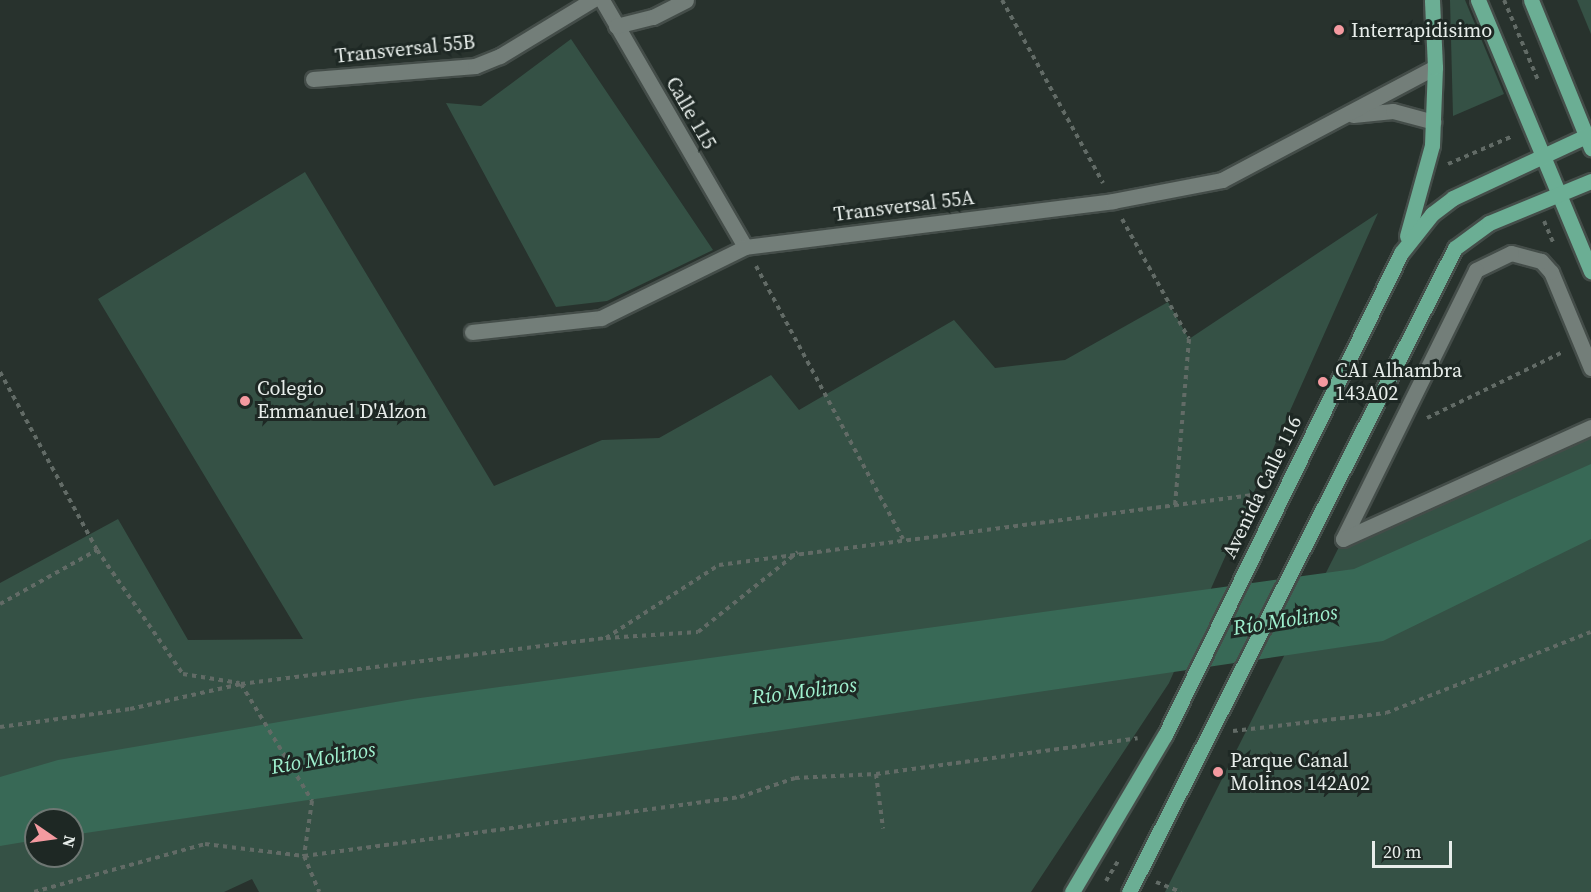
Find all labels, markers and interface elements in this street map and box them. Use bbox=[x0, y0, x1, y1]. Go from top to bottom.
place label: Interrapidisimo bbox=[1351, 18, 1492, 42]
marker: Interrapidisimo bbox=[1332, 23, 1346, 37]
street label: Transversal 55B bbox=[334, 30, 476, 68]
street label: Calle 115 bbox=[661, 73, 721, 153]
street label: Transversal 55A bbox=[832, 185, 976, 227]
place label: CAI Alhambra 143A02 bbox=[1335, 358, 1462, 405]
marker: CAI Alhambra 143A02 bbox=[1316, 375, 1330, 389]
place label: Colegio Emmanuel D'Alzon bbox=[257, 377, 427, 424]
marker: Colegio Emmanuel D'Alzon bbox=[238, 394, 252, 408]
street label: Avenida Calle 116 bbox=[1217, 412, 1307, 562]
water label: Río Molinos bbox=[1231, 599, 1339, 641]
water label: Río Molinos bbox=[750, 672, 858, 710]
water label: Río Molinos bbox=[269, 736, 377, 780]
place label: Parque Canal Molinos 142A02 bbox=[1230, 748, 1370, 795]
marker: Parque Canal Molinos 142A02 bbox=[1211, 765, 1225, 779]
north arrow bbox=[24, 808, 84, 868]
scale bar bbox=[1375, 829, 1454, 867]
text: N bbox=[58, 833, 82, 850]
text: 20 m bbox=[1383, 839, 1421, 864]

